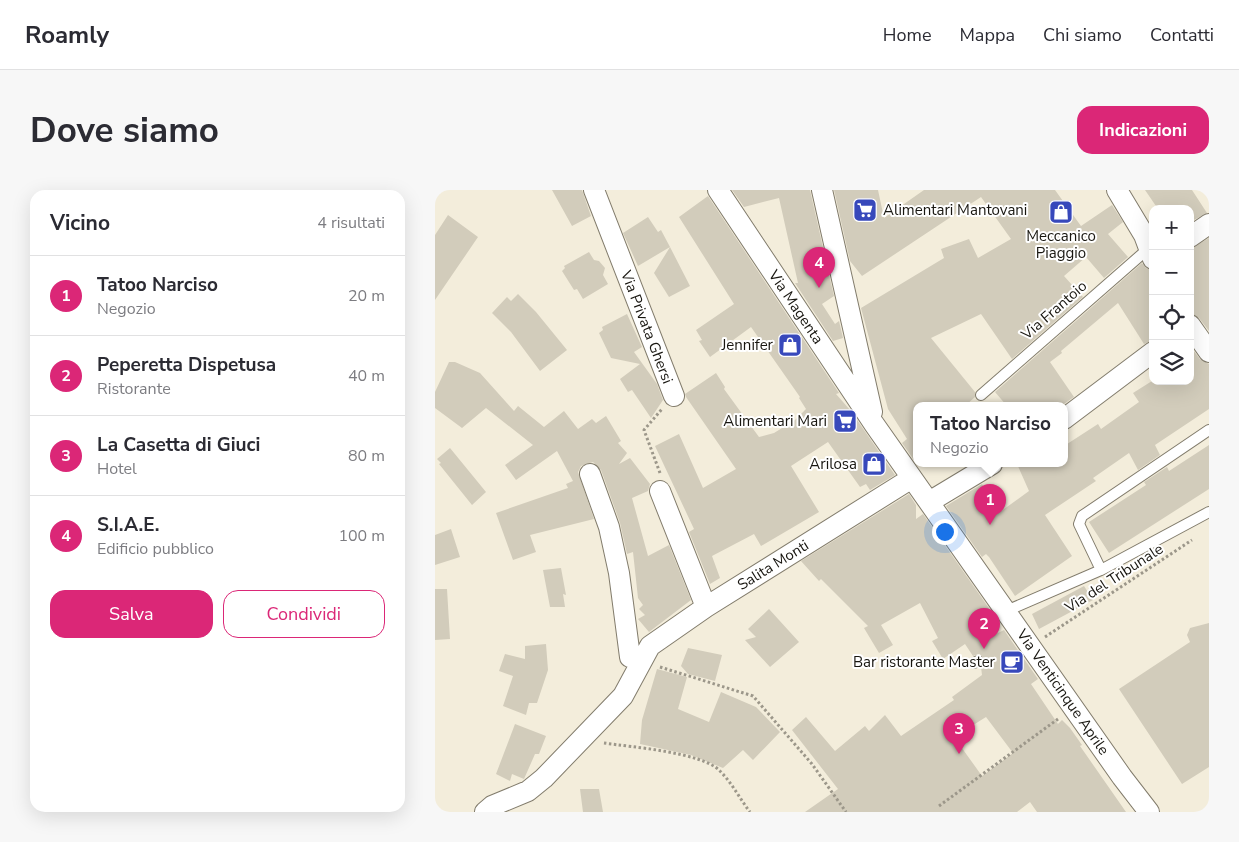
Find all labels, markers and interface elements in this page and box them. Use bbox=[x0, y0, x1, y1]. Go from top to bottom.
text: Roamly bbox=[25, 19, 109, 51]
text: Home bbox=[883, 23, 931, 47]
text: Mappa bbox=[959, 23, 1015, 47]
text: Chi siamo bbox=[1043, 23, 1122, 47]
text: Contatti bbox=[1150, 23, 1214, 47]
button: Indicazioni bbox=[1077, 106, 1209, 154]
text: Dove siamo bbox=[30, 107, 219, 154]
supermarket icon: Alimentari Mantovani bbox=[852, 197, 878, 223]
shop icon: Meccanico Piaggio bbox=[1048, 199, 1074, 225]
place label: Alimentari Mantovani bbox=[883, 200, 1027, 220]
map controls bbox=[1149, 205, 1194, 385]
button: + bbox=[1149, 205, 1194, 250]
text: Vicino bbox=[50, 209, 110, 237]
text: 4 risultati bbox=[317, 212, 385, 234]
place label: Meccanico Piaggio bbox=[1026, 226, 1096, 263]
pin: 4 bbox=[803, 247, 835, 288]
button: − bbox=[1149, 250, 1194, 295]
street label: Via Magenta bbox=[763, 265, 828, 348]
street label: Via Privata Ghersi bbox=[616, 267, 678, 386]
text: Tatoo Narciso bbox=[97, 272, 218, 298]
street label: Via Frantoio bbox=[1016, 276, 1091, 345]
text: 1 bbox=[61, 285, 71, 307]
text: 20 m bbox=[348, 285, 385, 307]
button: locate bbox=[1149, 295, 1194, 340]
text: Negozio bbox=[97, 298, 156, 320]
shop icon: Jennifer bbox=[777, 332, 803, 358]
place label: Jennifer bbox=[721, 335, 774, 355]
button: layers bbox=[1149, 340, 1194, 385]
text: Peperetta Dispetusa bbox=[97, 352, 276, 378]
text: 2 bbox=[61, 365, 71, 387]
text: 40 m bbox=[348, 365, 385, 387]
text: Ristorante bbox=[97, 378, 171, 400]
popup bbox=[913, 402, 1068, 467]
supermarket icon: Alimentari Mari bbox=[832, 408, 858, 434]
place label: Alimentari Mari bbox=[723, 411, 827, 431]
text: Tatoo Narciso bbox=[930, 411, 1051, 437]
text: La Casetta di Giuci bbox=[97, 432, 260, 458]
text: Negozio bbox=[930, 437, 989, 459]
text: 3 bbox=[61, 445, 71, 467]
text: 80 m bbox=[348, 445, 385, 467]
shop icon: Arilosa bbox=[861, 451, 887, 477]
place label: Arilosa bbox=[809, 454, 857, 474]
text: Hotel bbox=[97, 458, 137, 480]
pin: 1 bbox=[974, 484, 1006, 525]
text: S.I.A.E. bbox=[97, 512, 159, 538]
your location bbox=[932, 519, 958, 545]
text: 4 bbox=[61, 525, 71, 547]
text: 100 m bbox=[338, 525, 385, 547]
street label: Salita Monti bbox=[734, 535, 812, 595]
text: Edificio pubblico bbox=[97, 538, 214, 560]
street label: Via del Tribunale bbox=[1060, 539, 1167, 618]
button: Salva bbox=[50, 590, 213, 638]
button: Condividi bbox=[223, 590, 385, 638]
pin: 2 bbox=[968, 608, 1000, 649]
street label: Via Venticinque Aprile bbox=[1011, 624, 1114, 759]
cafe icon: Bar ristorante Master bbox=[999, 649, 1025, 675]
place label: Bar ristorante Master bbox=[853, 652, 996, 672]
pin: 3 bbox=[943, 713, 975, 754]

